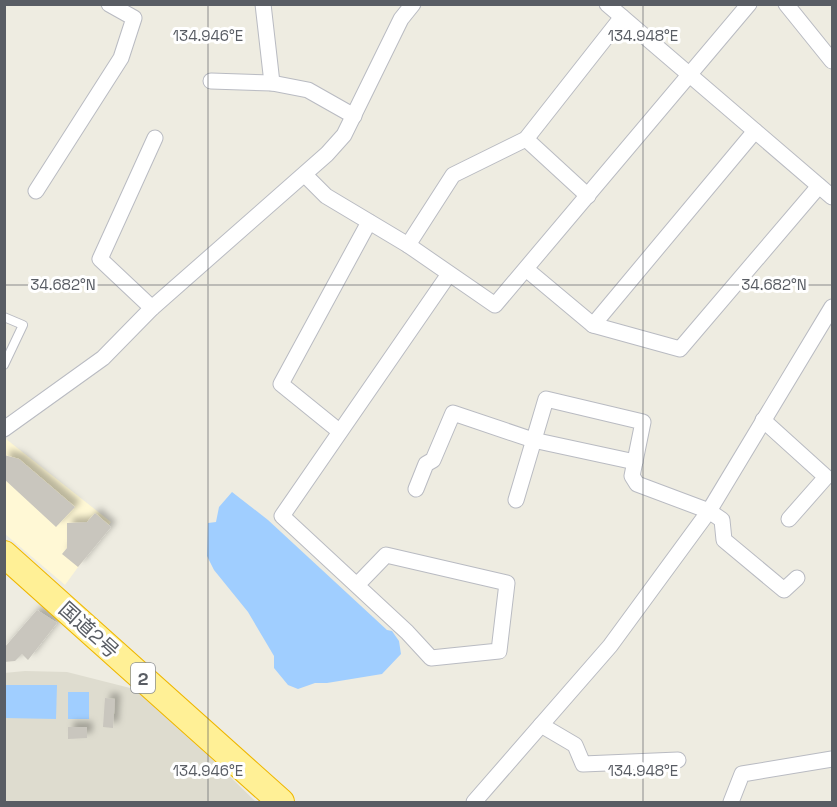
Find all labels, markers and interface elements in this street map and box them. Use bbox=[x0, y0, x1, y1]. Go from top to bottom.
text: 134.946°E bbox=[173, 26, 243, 45]
text: 134.948°E bbox=[608, 26, 678, 45]
text: 34.682°N bbox=[30, 275, 96, 294]
text: 34.682°N bbox=[741, 275, 807, 294]
street label: 国道2号 bbox=[54, 596, 124, 664]
road number: 2 bbox=[131, 663, 155, 693]
text: 134.946°E bbox=[173, 761, 243, 780]
text: 134.948°E bbox=[608, 761, 678, 780]

